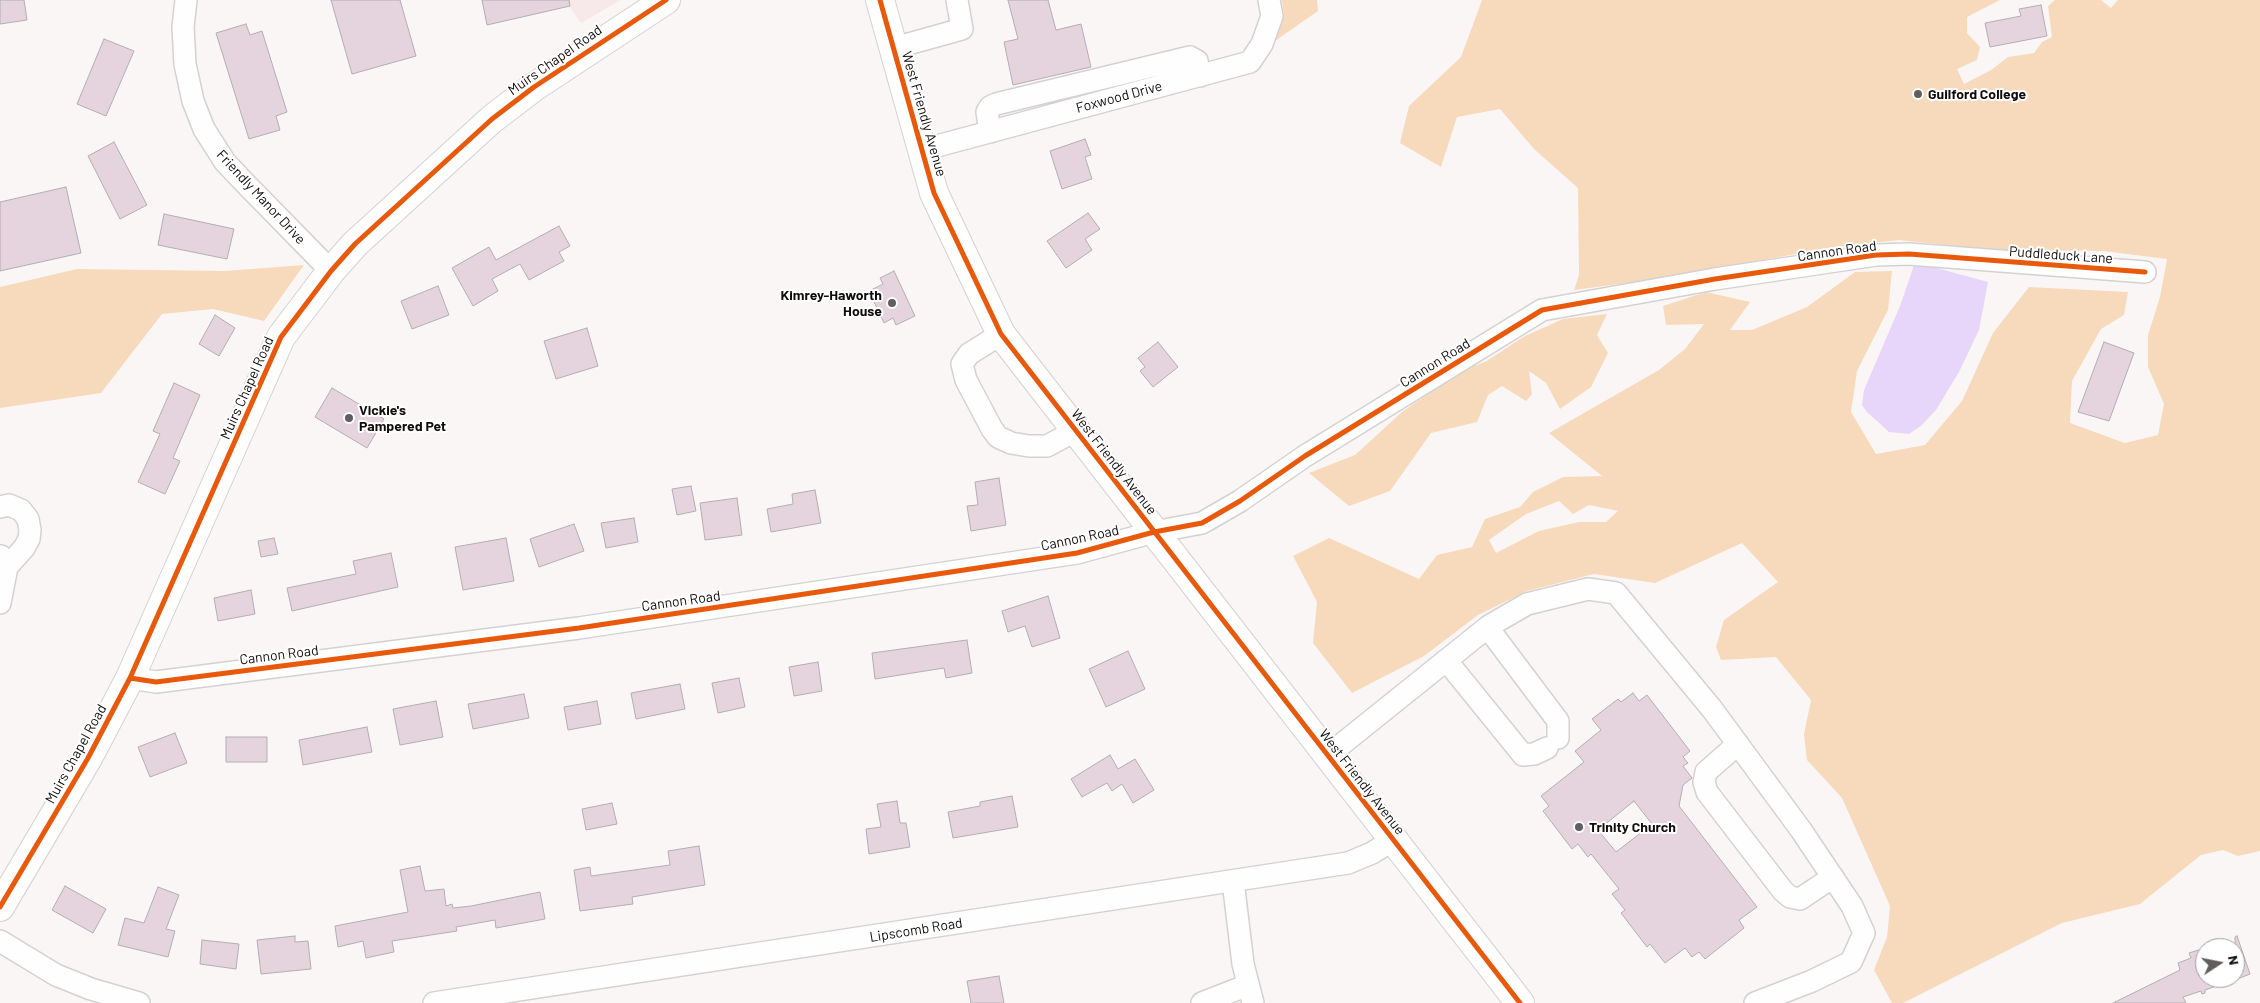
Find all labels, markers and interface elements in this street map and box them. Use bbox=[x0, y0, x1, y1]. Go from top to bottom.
street label: Muirs Chapel Road bbox=[505, 21, 605, 99]
street label: West Friendly Avenue bbox=[898, 49, 950, 179]
street label: Foxwood Drive bbox=[1074, 77, 1164, 117]
place label: Guilford College bbox=[1928, 86, 2026, 102]
marker: Guilford College bbox=[1912, 88, 1924, 100]
street label: Friendly Manor Drive bbox=[213, 146, 309, 248]
street label: Cannon Road bbox=[1796, 237, 1878, 265]
street label: Puddleduck Lane bbox=[2009, 243, 2113, 267]
place label: Kimrey-Haworth House bbox=[781, 287, 882, 320]
marker: Kimrey-Haworth House bbox=[886, 297, 898, 309]
street label: Muirs Chapel Road bbox=[217, 334, 277, 442]
street label: Cannon Road bbox=[1397, 335, 1473, 391]
place label: Vickie's Pampered Pet bbox=[359, 402, 446, 434]
street label: West Friendly Avenue bbox=[1068, 406, 1160, 518]
marker: Vickie's Pampered Pet bbox=[343, 412, 355, 424]
street label: Cannon Road bbox=[1039, 522, 1121, 554]
street label: Cannon Road bbox=[640, 587, 722, 615]
street label: Cannon Road bbox=[239, 642, 319, 668]
street label: Muirs Chapel Road bbox=[42, 701, 110, 807]
street label: West Friendly Avenue bbox=[1316, 726, 1408, 838]
place label: Trinity Church bbox=[1589, 819, 1676, 835]
marker: Trinity Church bbox=[1573, 821, 1585, 833]
street label: Lipscomb Road bbox=[868, 914, 964, 946]
north arrow bbox=[2195, 938, 2245, 988]
text: N bbox=[2225, 954, 2243, 966]

